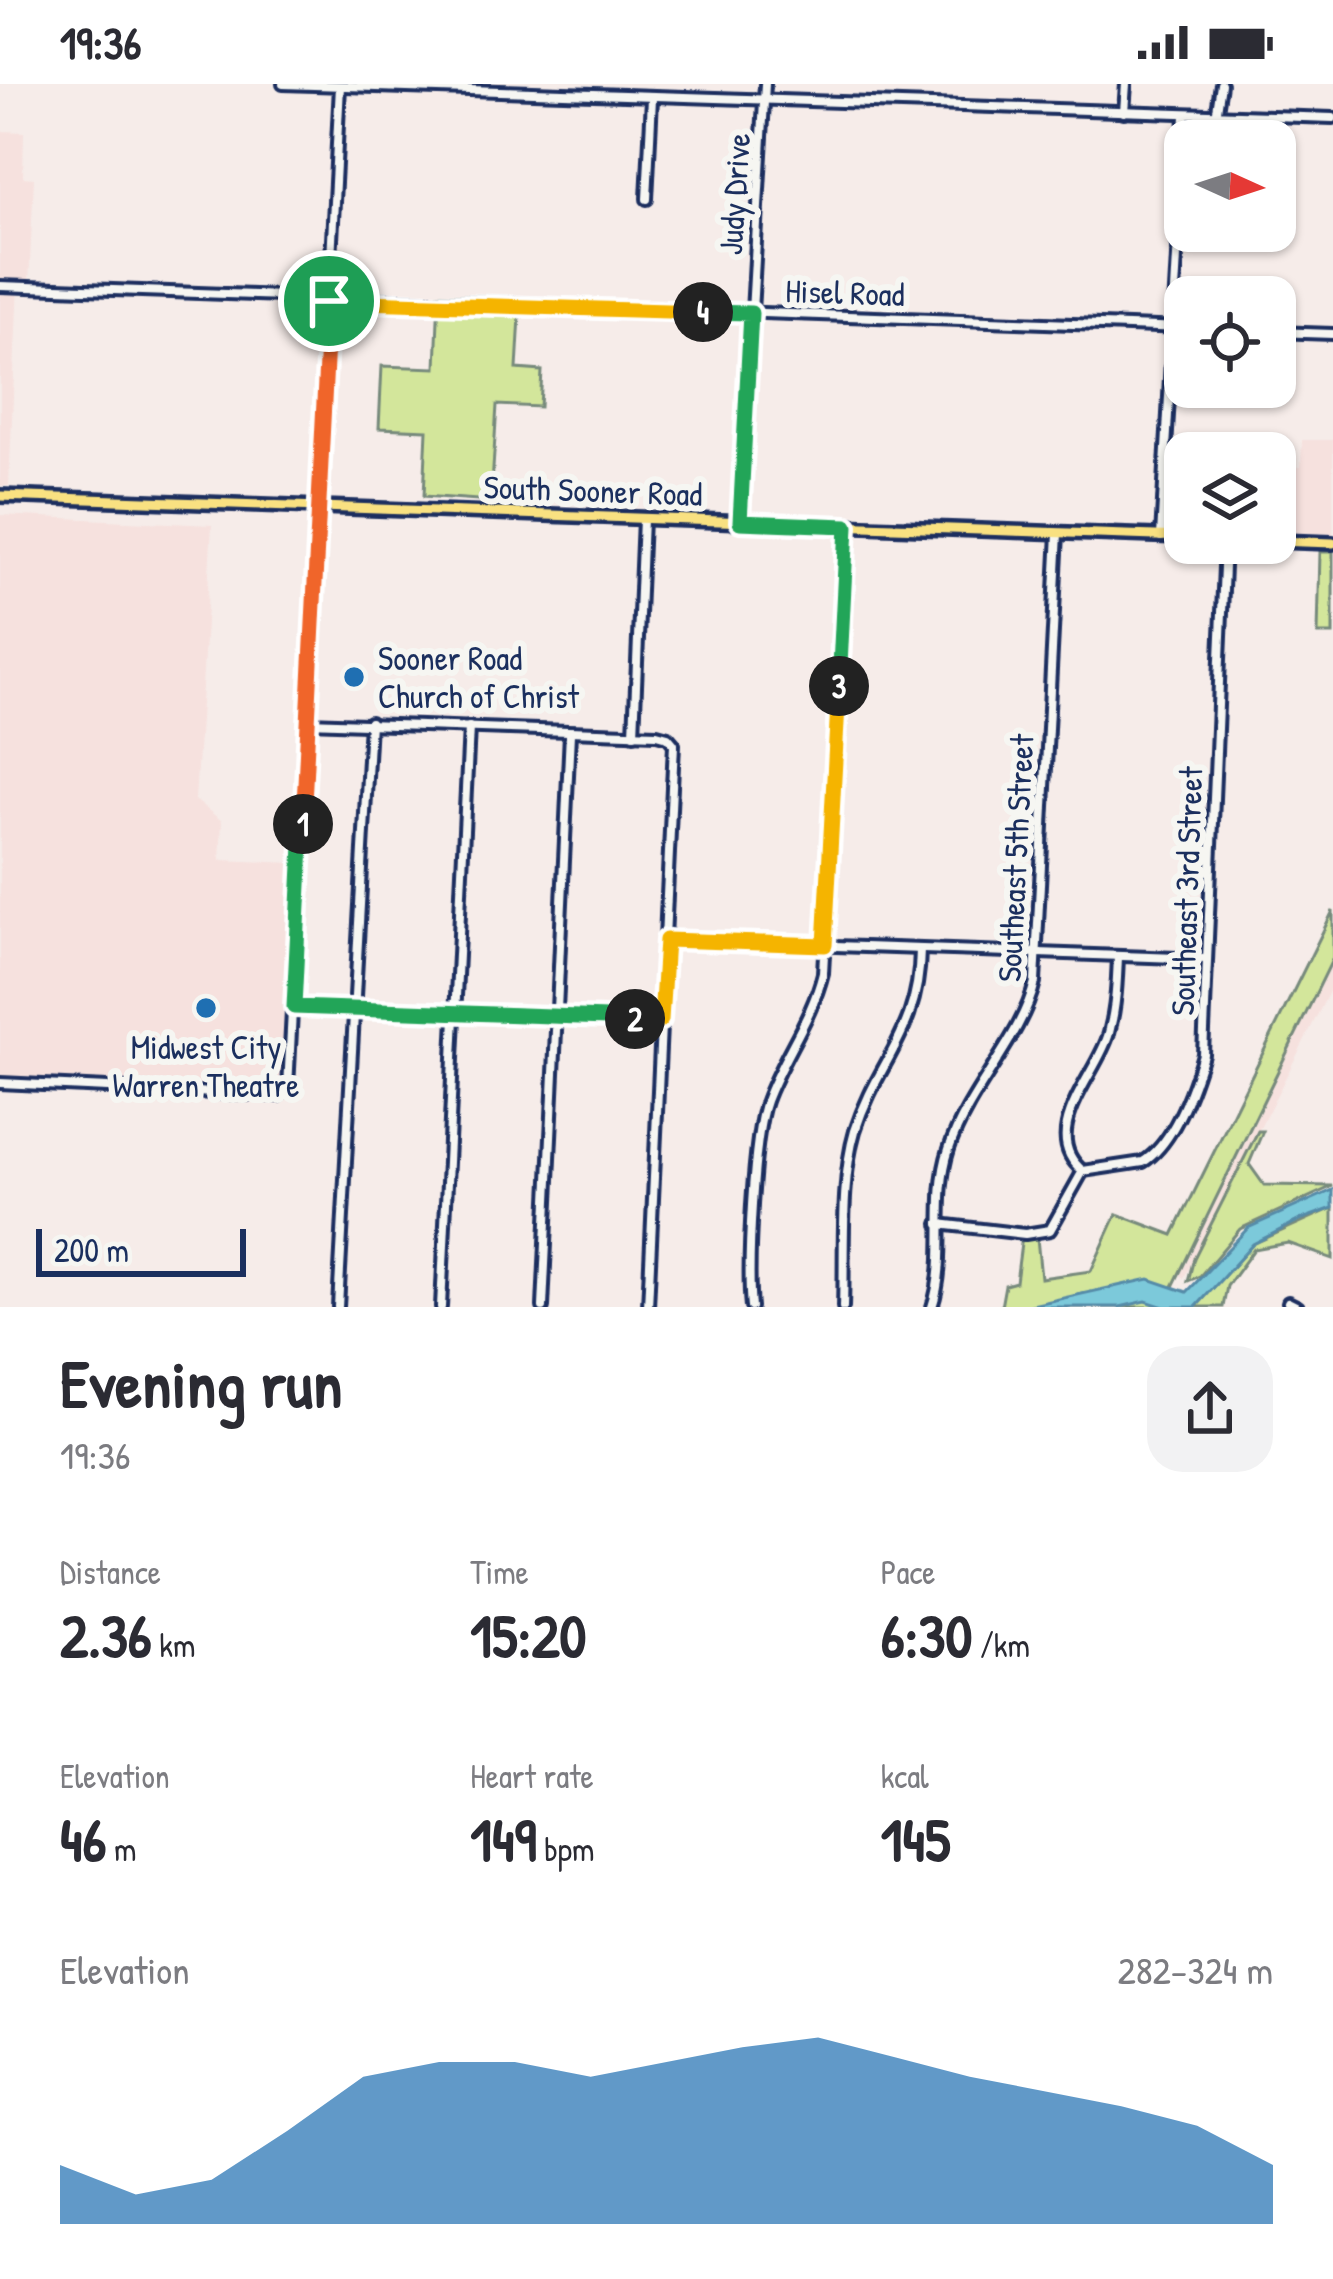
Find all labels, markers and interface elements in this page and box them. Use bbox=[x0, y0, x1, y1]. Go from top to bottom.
text: 19:36 bbox=[60, 12, 141, 73]
north arrow bbox=[1164, 120, 1296, 252]
map controls bbox=[1164, 120, 1296, 564]
street label: Judy Drive bbox=[708, 132, 761, 256]
pin bbox=[278, 250, 380, 352]
icon: arrive bbox=[296, 268, 362, 334]
street label: Hisel Road bbox=[785, 268, 905, 316]
button: locate bbox=[1164, 276, 1296, 408]
pin: 4 bbox=[673, 282, 733, 342]
text: 4 bbox=[697, 290, 709, 334]
button: layers bbox=[1164, 432, 1296, 564]
street label: South Sooner Road bbox=[483, 464, 703, 516]
place label: Sooner Road Church of Christ bbox=[378, 636, 580, 718]
pin: 3 bbox=[809, 656, 869, 716]
marker: Sooner Road Church of Christ bbox=[341, 664, 367, 690]
text: 3 bbox=[832, 664, 846, 708]
street label: Southeast 5th Street bbox=[987, 732, 1043, 983]
street label: Southeast 3rd Street bbox=[1160, 765, 1212, 1016]
pin: 1 bbox=[273, 794, 333, 854]
text: 1 bbox=[297, 802, 309, 846]
pin: 2 bbox=[605, 989, 665, 1049]
marker: Midwest City Warren Theatre bbox=[193, 995, 219, 1021]
text: 2 bbox=[627, 997, 643, 1041]
place label: Midwest City Warren Theatre bbox=[113, 1025, 299, 1107]
scale bar bbox=[36, 1223, 246, 1276]
text: 200 m bbox=[54, 1228, 129, 1272]
text: Evening run bbox=[60, 1338, 342, 1428]
button: share bbox=[1147, 1346, 1273, 1472]
text: 19:36 bbox=[60, 1428, 131, 1481]
text: Distance bbox=[60, 1550, 161, 1594]
text: Time bbox=[470, 1550, 529, 1594]
text: Pace bbox=[881, 1550, 935, 1594]
text: 2.36 bbox=[60, 1594, 152, 1676]
text: 15:20 bbox=[470, 1594, 586, 1676]
text: 6:30 bbox=[881, 1594, 972, 1676]
text: km bbox=[152, 1623, 195, 1667]
text: /km bbox=[972, 1623, 1030, 1667]
text: Elevation bbox=[60, 1754, 170, 1798]
text: Heart rate bbox=[470, 1754, 594, 1798]
text: kcal bbox=[881, 1754, 929, 1798]
text: 46 bbox=[60, 1798, 106, 1880]
text: 149 bbox=[470, 1798, 537, 1880]
text: 145 bbox=[881, 1798, 950, 1880]
text: m bbox=[106, 1827, 136, 1871]
text: bpm bbox=[537, 1827, 594, 1871]
text: Elevation bbox=[60, 1943, 190, 1996]
text: 282–324 m bbox=[1117, 1943, 1273, 1996]

